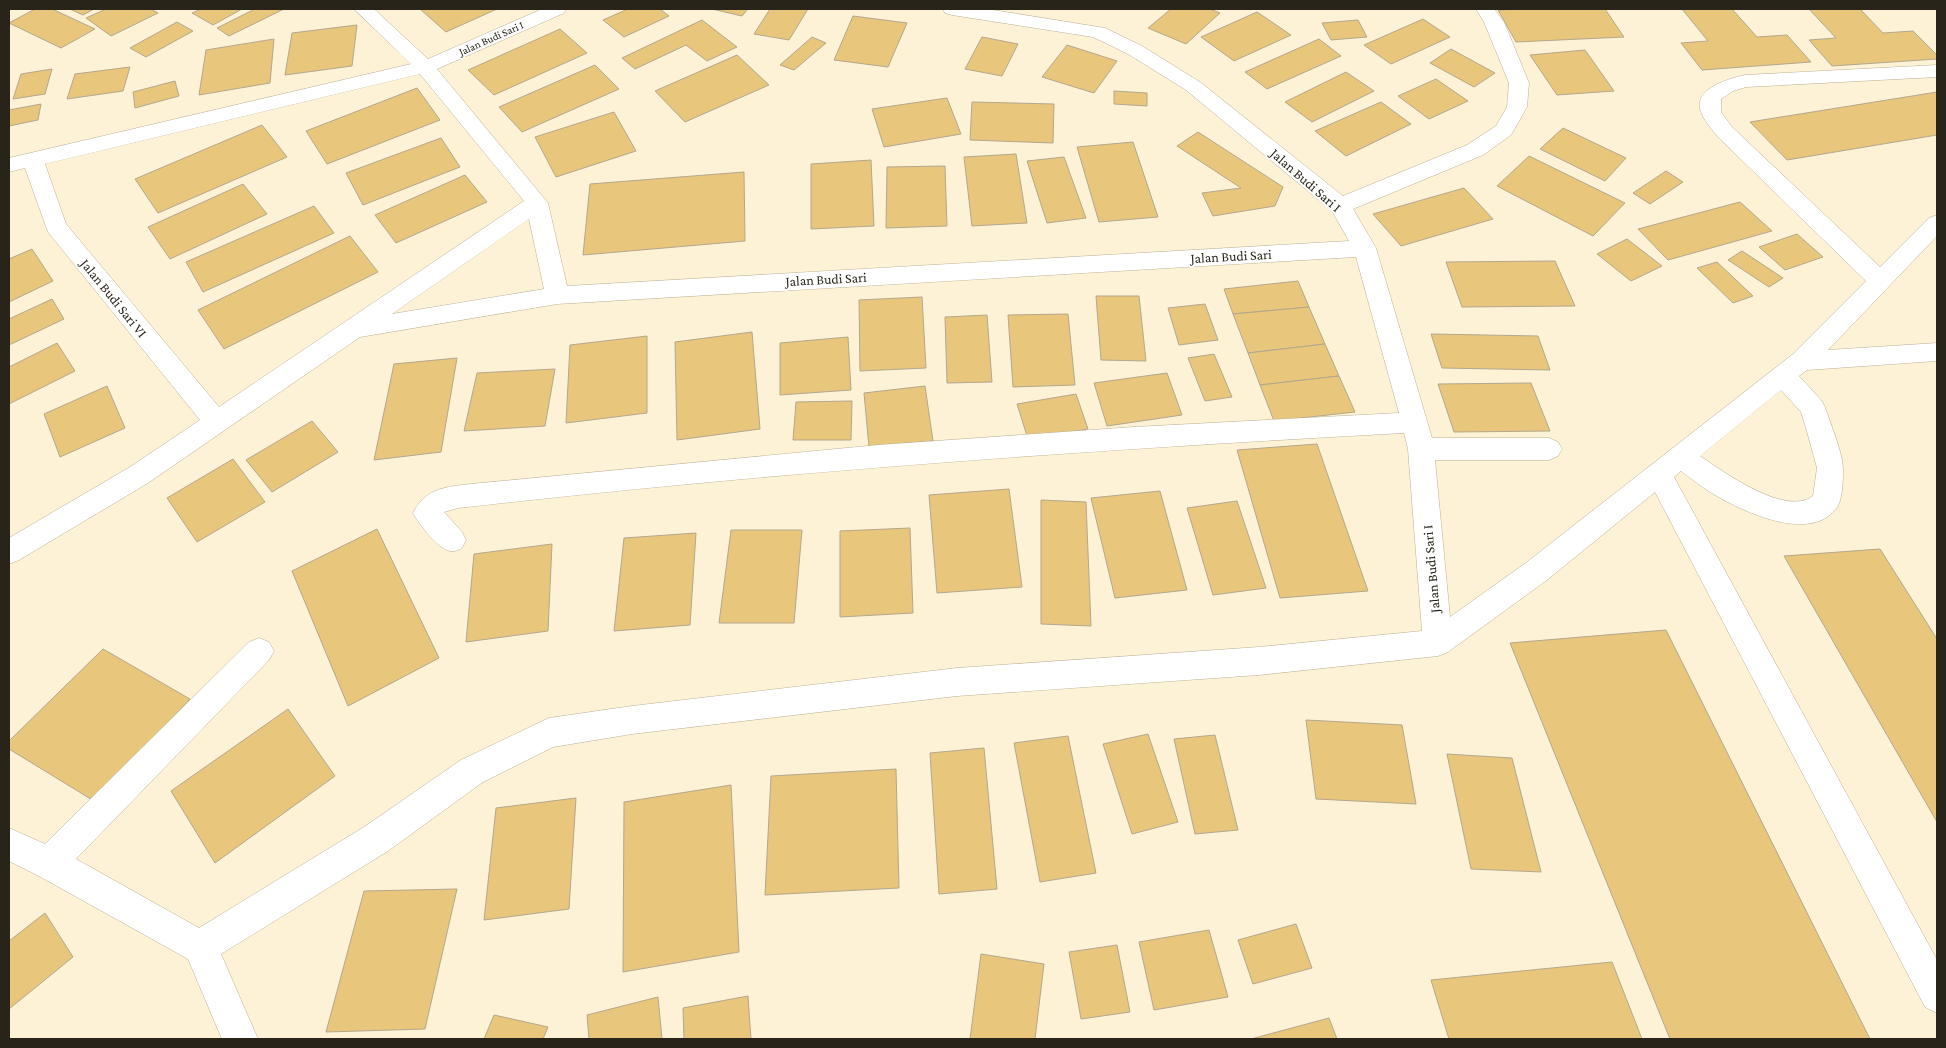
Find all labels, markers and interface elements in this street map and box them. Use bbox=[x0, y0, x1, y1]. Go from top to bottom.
street label: Jalan Budi Sari I bbox=[456, 18, 526, 59]
street label: Jalan Budi Sari I bbox=[1266, 144, 1345, 215]
street label: Jalan Budi Sari bbox=[1188, 246, 1272, 266]
street label: Jalan Budi Sari VI bbox=[76, 254, 150, 340]
street label: Jalan Budi Sari bbox=[783, 269, 867, 289]
street label: Jalan Budi Sari I bbox=[1419, 524, 1443, 616]

